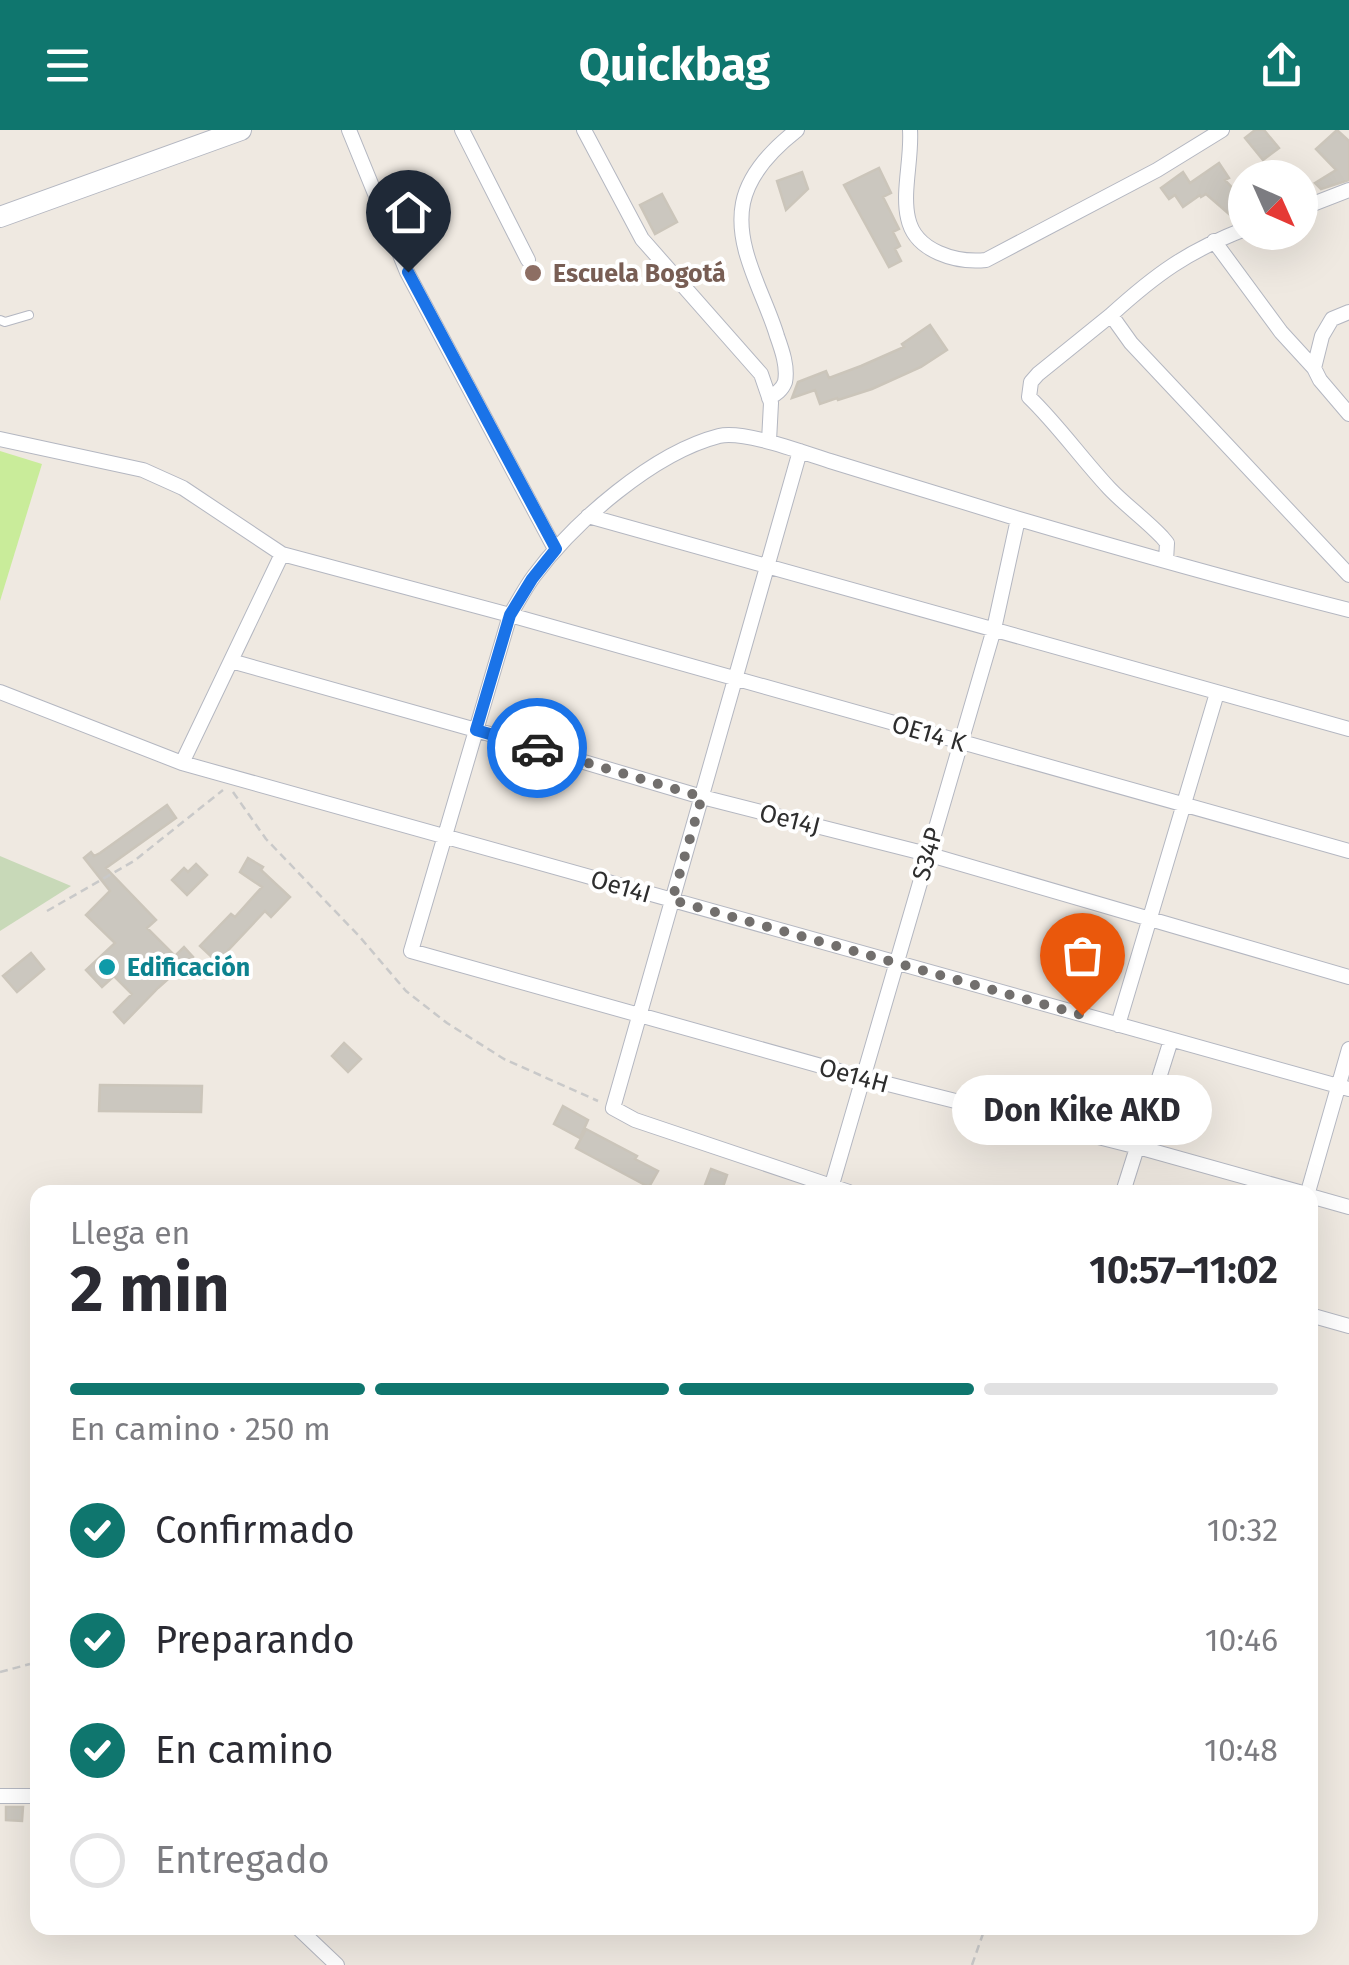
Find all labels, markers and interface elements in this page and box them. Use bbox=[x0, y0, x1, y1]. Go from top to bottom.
icon: menu bbox=[40, 38, 95, 93]
text: Quickbag bbox=[579, 38, 770, 92]
icon: share bbox=[1254, 38, 1309, 93]
north arrow bbox=[1228, 160, 1318, 250]
map controls bbox=[1228, 160, 1318, 250]
pin bbox=[366, 170, 451, 273]
icon: home bbox=[381, 185, 436, 240]
place label: Escuela Bogotá bbox=[553, 259, 726, 289]
marker: Escuela Bogotá bbox=[522, 262, 544, 284]
courier bbox=[487, 698, 587, 798]
street label: OE14 K bbox=[888, 709, 969, 759]
icon: car bbox=[510, 721, 565, 776]
street label: Oe14J bbox=[756, 798, 823, 842]
street label: S34P bbox=[906, 824, 950, 884]
street label: Oe14I bbox=[587, 864, 654, 910]
pin bbox=[1040, 913, 1125, 1016]
icon: bag bbox=[1055, 928, 1110, 983]
place label: Edificación bbox=[127, 953, 250, 983]
marker: Edificación bbox=[96, 956, 118, 978]
street label: Oe14H bbox=[816, 1052, 892, 1100]
callout: Don Kike AKD bbox=[952, 1075, 1212, 1145]
text: Don Kike AKD bbox=[983, 1091, 1181, 1129]
text: Llega en bbox=[70, 1214, 190, 1252]
text: 10:57–11:02 bbox=[1089, 1247, 1278, 1293]
text: 2 min bbox=[70, 1250, 230, 1328]
text: En camino · 250 m bbox=[70, 1410, 331, 1448]
icon: check bbox=[70, 1503, 125, 1558]
text: Confirmado bbox=[155, 1507, 355, 1553]
text: 10:32 bbox=[1207, 1511, 1278, 1549]
icon: check bbox=[70, 1613, 125, 1668]
text: Preparando bbox=[155, 1617, 355, 1663]
text: 10:46 bbox=[1205, 1621, 1278, 1659]
icon: check bbox=[70, 1723, 125, 1778]
text: En camino bbox=[155, 1727, 334, 1773]
text: 10:48 bbox=[1204, 1731, 1278, 1769]
text: Entregado bbox=[155, 1837, 330, 1883]

